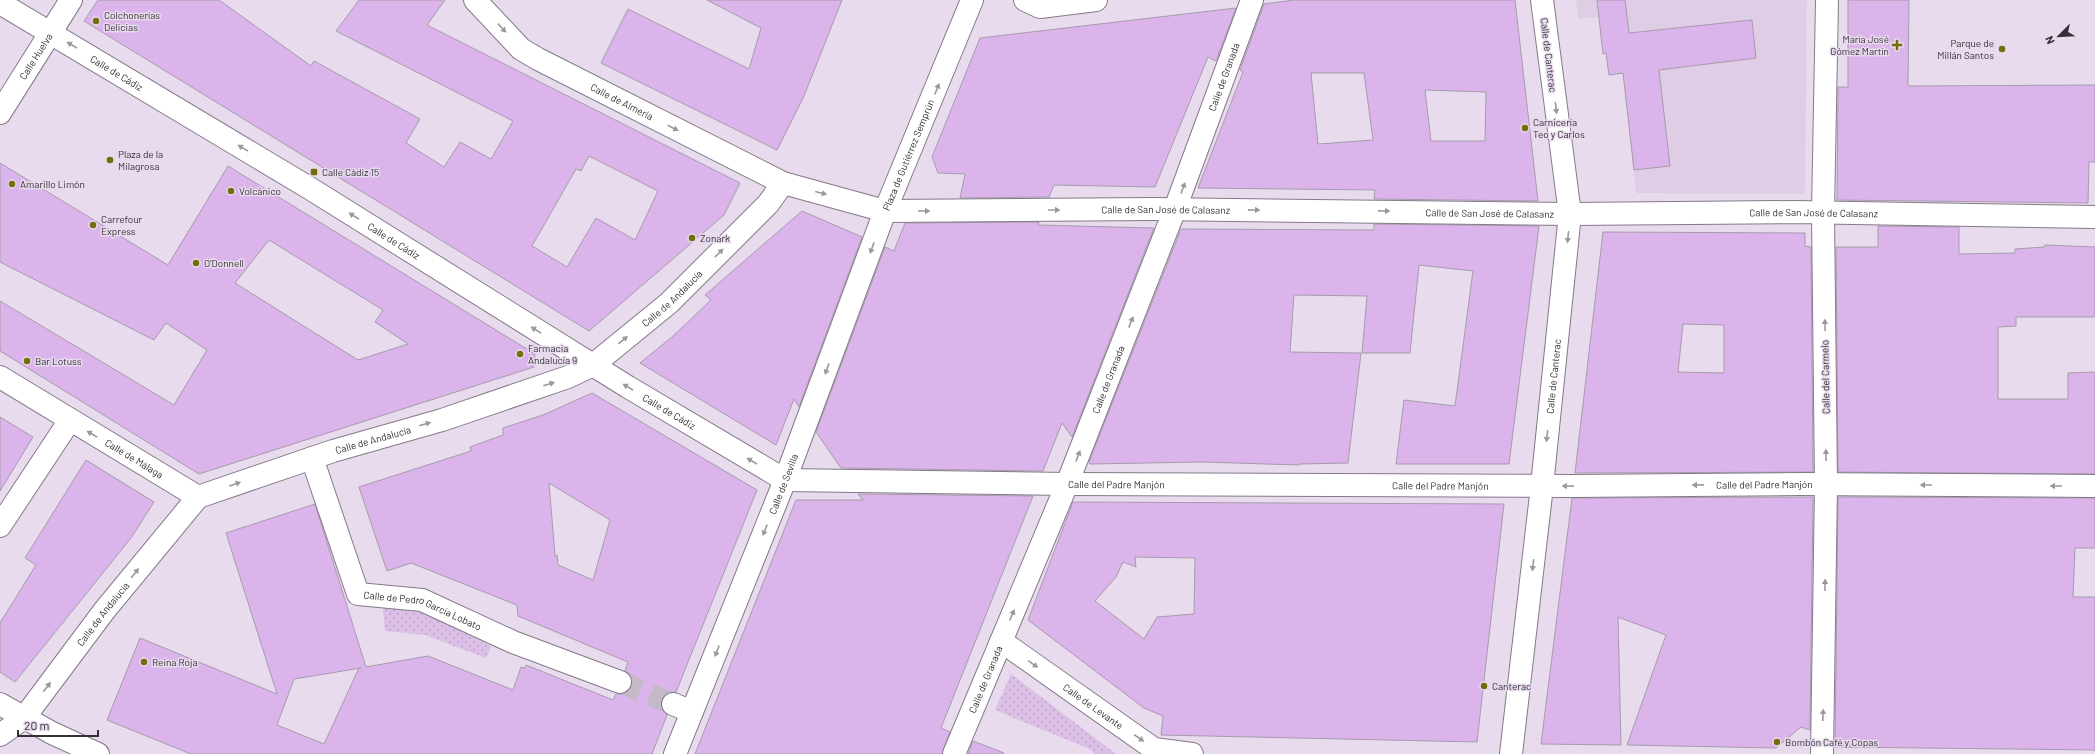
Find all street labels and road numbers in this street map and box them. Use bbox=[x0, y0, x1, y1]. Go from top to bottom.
street label: Calle de Canterac bbox=[1538, 17, 1560, 93]
street label: Calle Huelva bbox=[17, 31, 55, 82]
street label: Calle de Granada bbox=[1206, 41, 1242, 113]
street label: Calle de Cádiz bbox=[88, 52, 146, 93]
street label: Calle de Almería bbox=[589, 81, 655, 122]
street label: Plaza de Gutiérrez Semprún bbox=[880, 97, 936, 212]
street label: Calle de San José de Calasanz bbox=[1101, 203, 1231, 216]
street label: Calle de San José de Calasanz bbox=[1425, 206, 1555, 220]
street label: Calle de San José de Calasanz bbox=[1749, 206, 1879, 219]
street label: Calle de Cádiz bbox=[365, 220, 423, 262]
street label: Calle de Andalucía bbox=[639, 267, 705, 329]
street label: Calle de Canterac bbox=[1543, 338, 1563, 414]
street label: Calle del Carmelo bbox=[1818, 340, 1832, 414]
street label: Calle de Granada bbox=[1089, 344, 1127, 415]
street label: Calle de Cádiz bbox=[641, 391, 698, 432]
street label: Calle de Andalucía bbox=[334, 423, 412, 456]
street label: Calle de Málaga bbox=[103, 436, 166, 481]
street label: Calle de Sevilla bbox=[766, 452, 800, 516]
street label: Calle del Padre Manjón bbox=[1068, 478, 1165, 490]
street label: Calle del Padre Manjón bbox=[1716, 478, 1813, 491]
street label: Calle del Padre Manjón bbox=[1392, 479, 1489, 492]
street label: Calle de Andalucía bbox=[74, 579, 132, 648]
street label: Calle de Pedro García Lobato bbox=[363, 589, 483, 633]
street label: Calle de Granada bbox=[966, 644, 1005, 715]
street label: Calle de Levante bbox=[1061, 681, 1126, 731]

